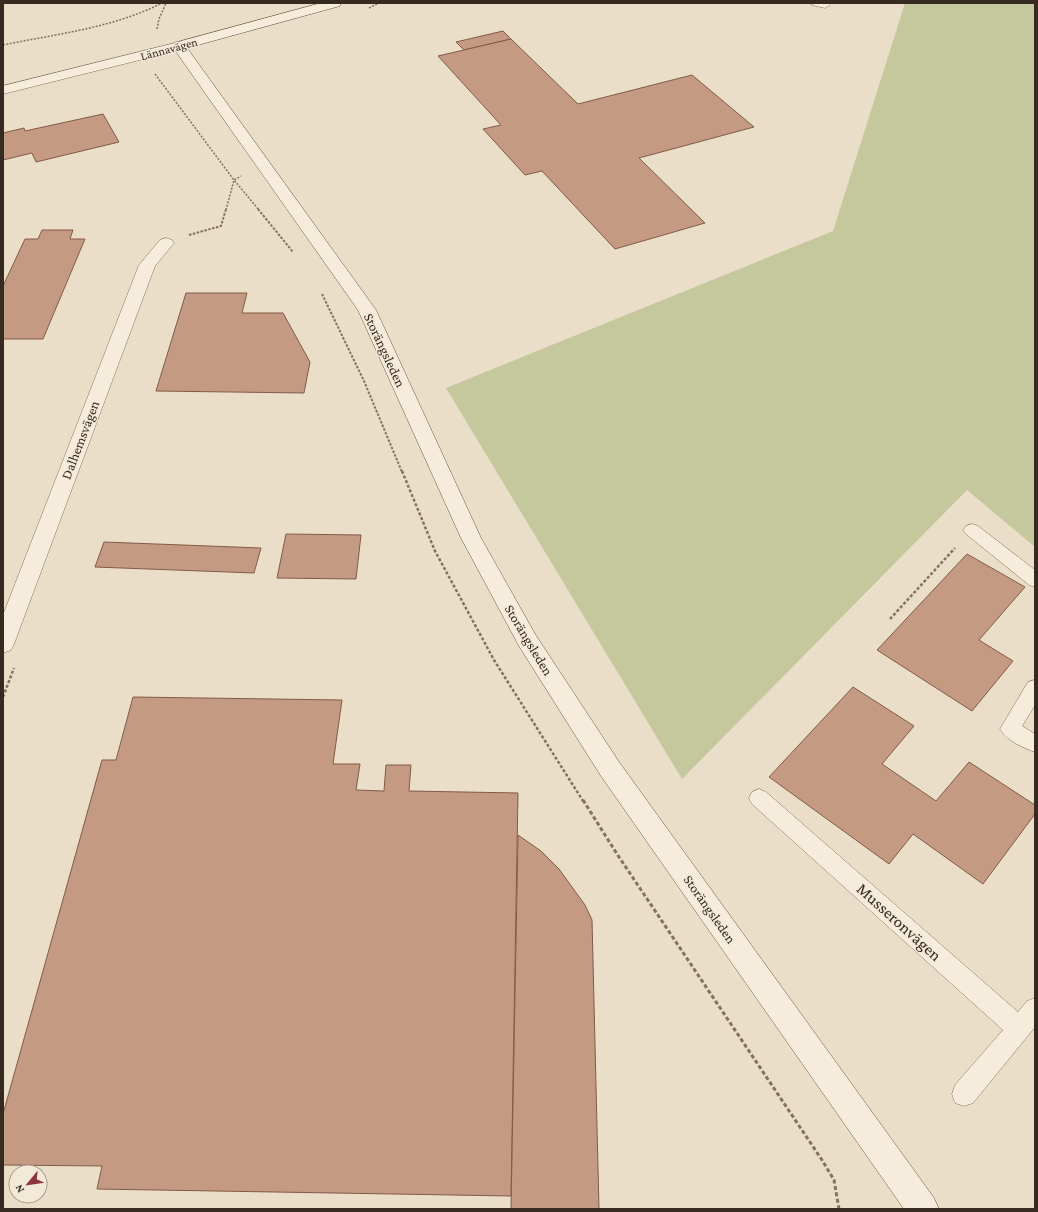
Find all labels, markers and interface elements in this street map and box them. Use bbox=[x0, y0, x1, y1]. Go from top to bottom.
street label: Lännavägen bbox=[139, 35, 200, 63]
street label: Storängsleden bbox=[361, 310, 409, 390]
street label: Dalhemsvägen bbox=[58, 398, 103, 482]
street label: Storängsleden bbox=[502, 602, 557, 679]
street label: Storängsleden bbox=[681, 872, 740, 947]
street label: Musseronvägen bbox=[853, 879, 945, 965]
north arrow bbox=[8, 1164, 48, 1204]
text: N bbox=[12, 1182, 26, 1195]

